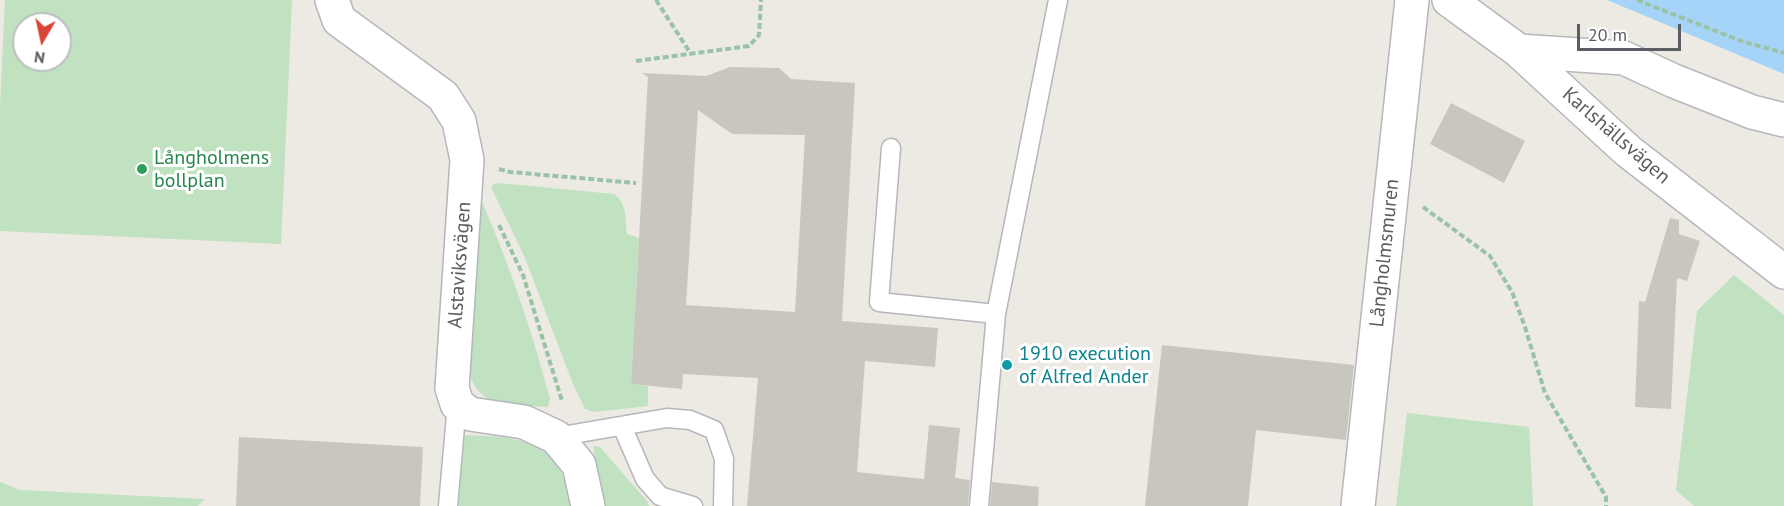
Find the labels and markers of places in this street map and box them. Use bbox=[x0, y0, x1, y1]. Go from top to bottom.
place label: Långholmens bollplan bbox=[154, 146, 269, 193]
marker: Långholmens bollplan bbox=[135, 162, 149, 176]
place label: 1910 execution of Alfred Ander bbox=[1019, 342, 1151, 389]
marker: 1910 execution of Alfred Ander bbox=[1000, 358, 1014, 372]

